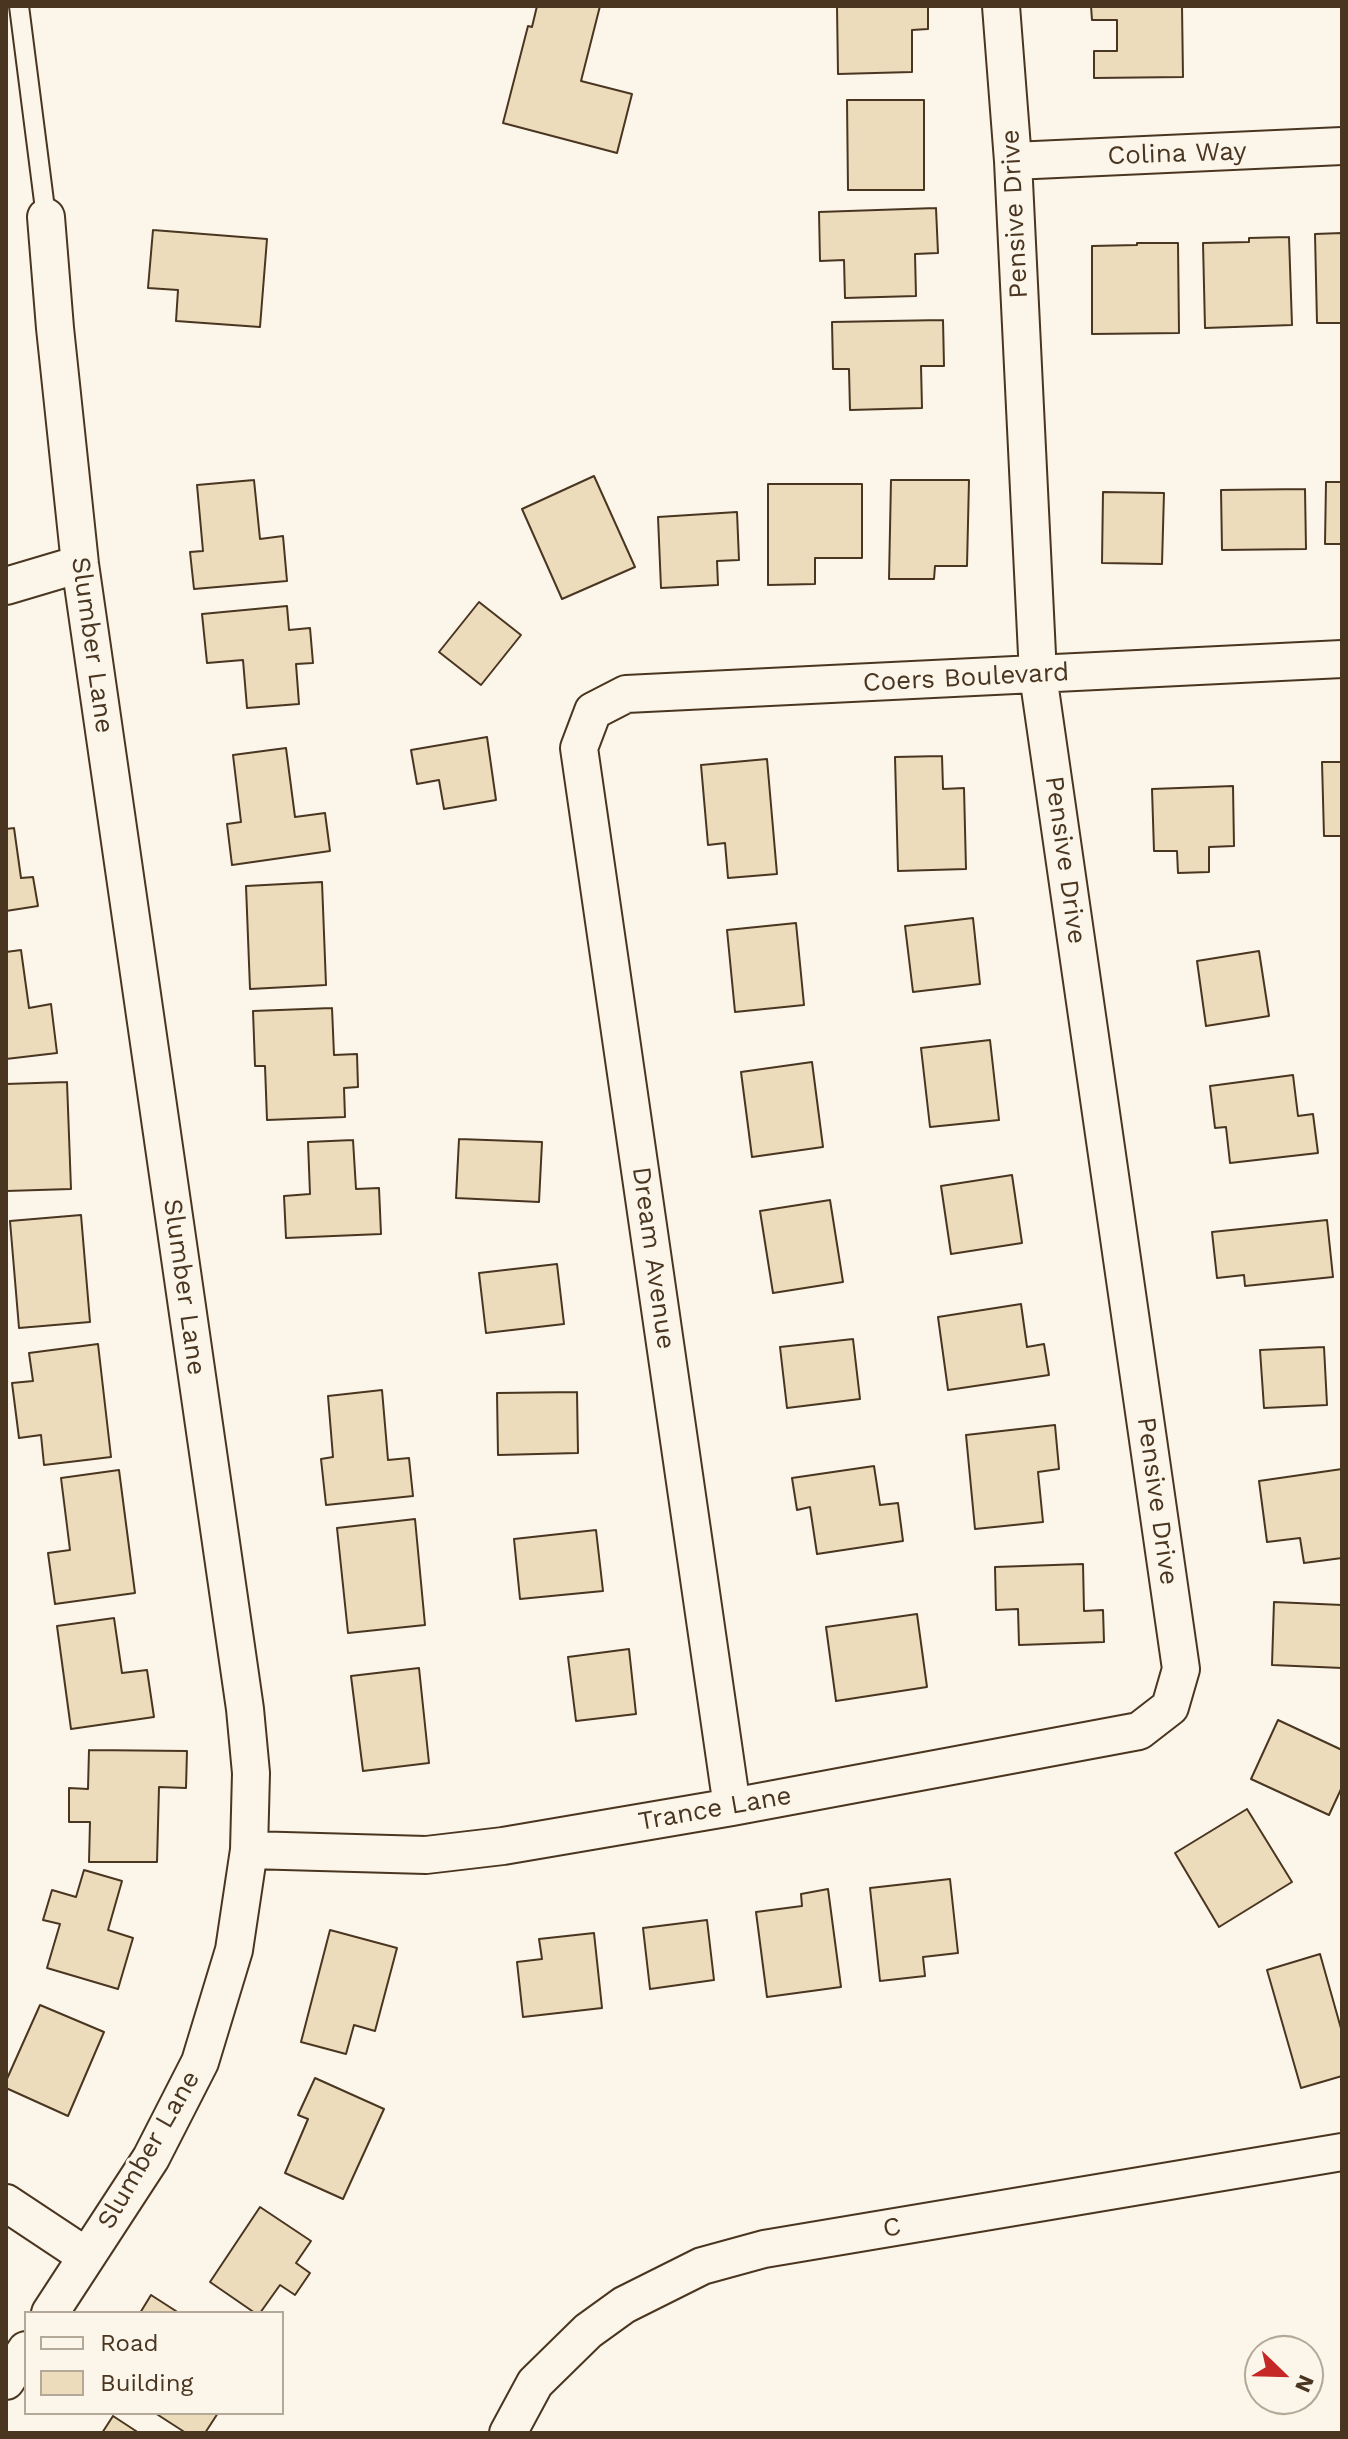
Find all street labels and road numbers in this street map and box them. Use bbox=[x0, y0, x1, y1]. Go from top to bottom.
street label: Pensive Drive bbox=[995, 129, 1035, 299]
street label: Colina Way bbox=[1107, 136, 1247, 172]
street label: Slumber Lane bbox=[64, 555, 120, 735]
street label: Coers Boulevard bbox=[862, 657, 1070, 699]
street label: Pensive Drive bbox=[1038, 774, 1092, 946]
street label: Dream Avenue bbox=[625, 1165, 681, 1351]
street label: Slumber Lane bbox=[156, 1197, 212, 1377]
street label: Pensive Drive bbox=[1130, 1415, 1184, 1587]
street label: Trance Lane bbox=[636, 1780, 794, 1838]
street label: Slumber Lane bbox=[91, 2065, 207, 2235]
street label: C bbox=[881, 2211, 903, 2245]

